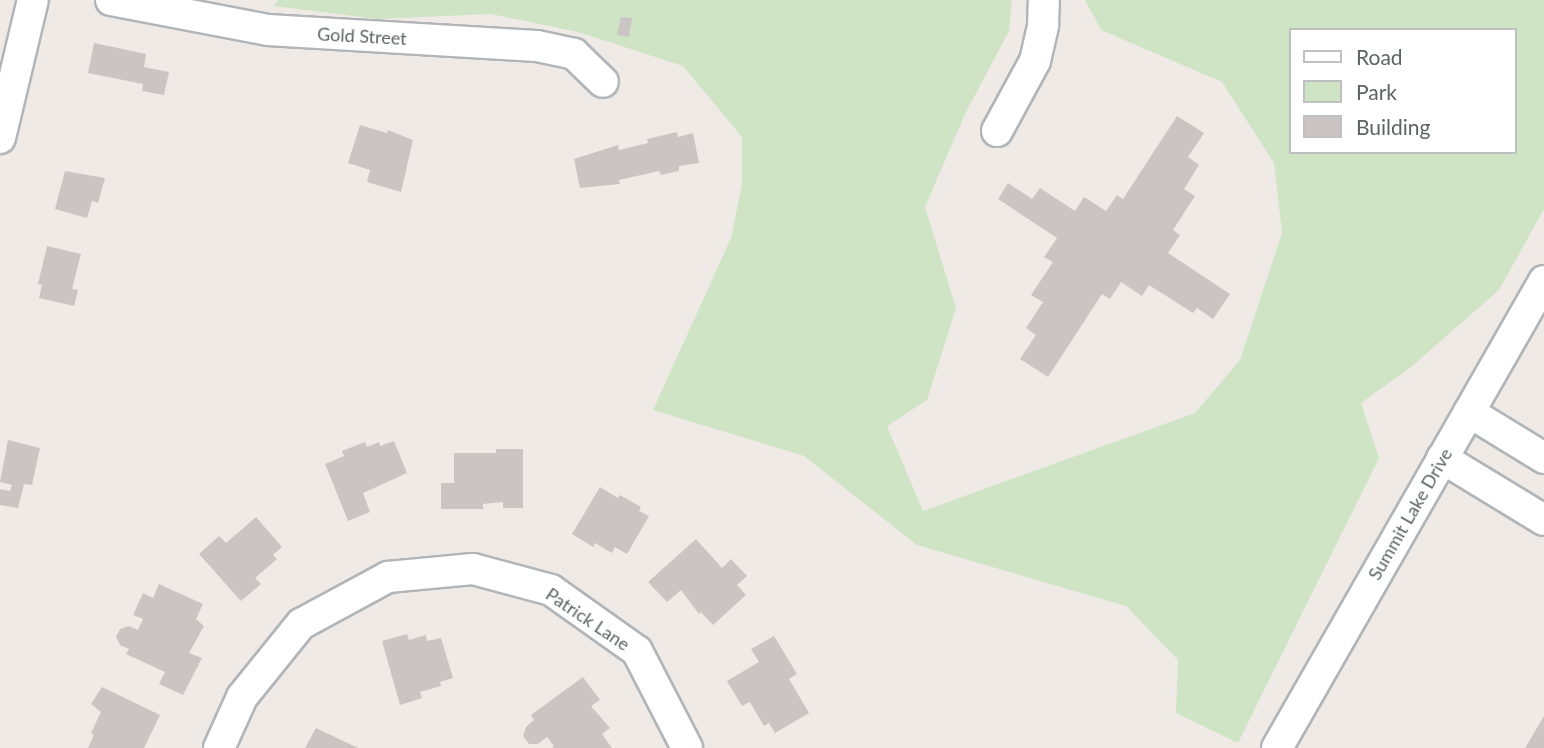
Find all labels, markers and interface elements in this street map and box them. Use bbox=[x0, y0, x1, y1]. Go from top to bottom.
street label: Gold Street bbox=[317, 23, 407, 49]
legend bbox=[1288, 28, 1516, 154]
text: Road bbox=[1356, 44, 1403, 69]
text: Park bbox=[1356, 79, 1397, 104]
text: Building bbox=[1356, 114, 1431, 139]
street label: Summit Lake Drive bbox=[1364, 444, 1456, 584]
street label: Patrick Lane bbox=[542, 583, 634, 655]

